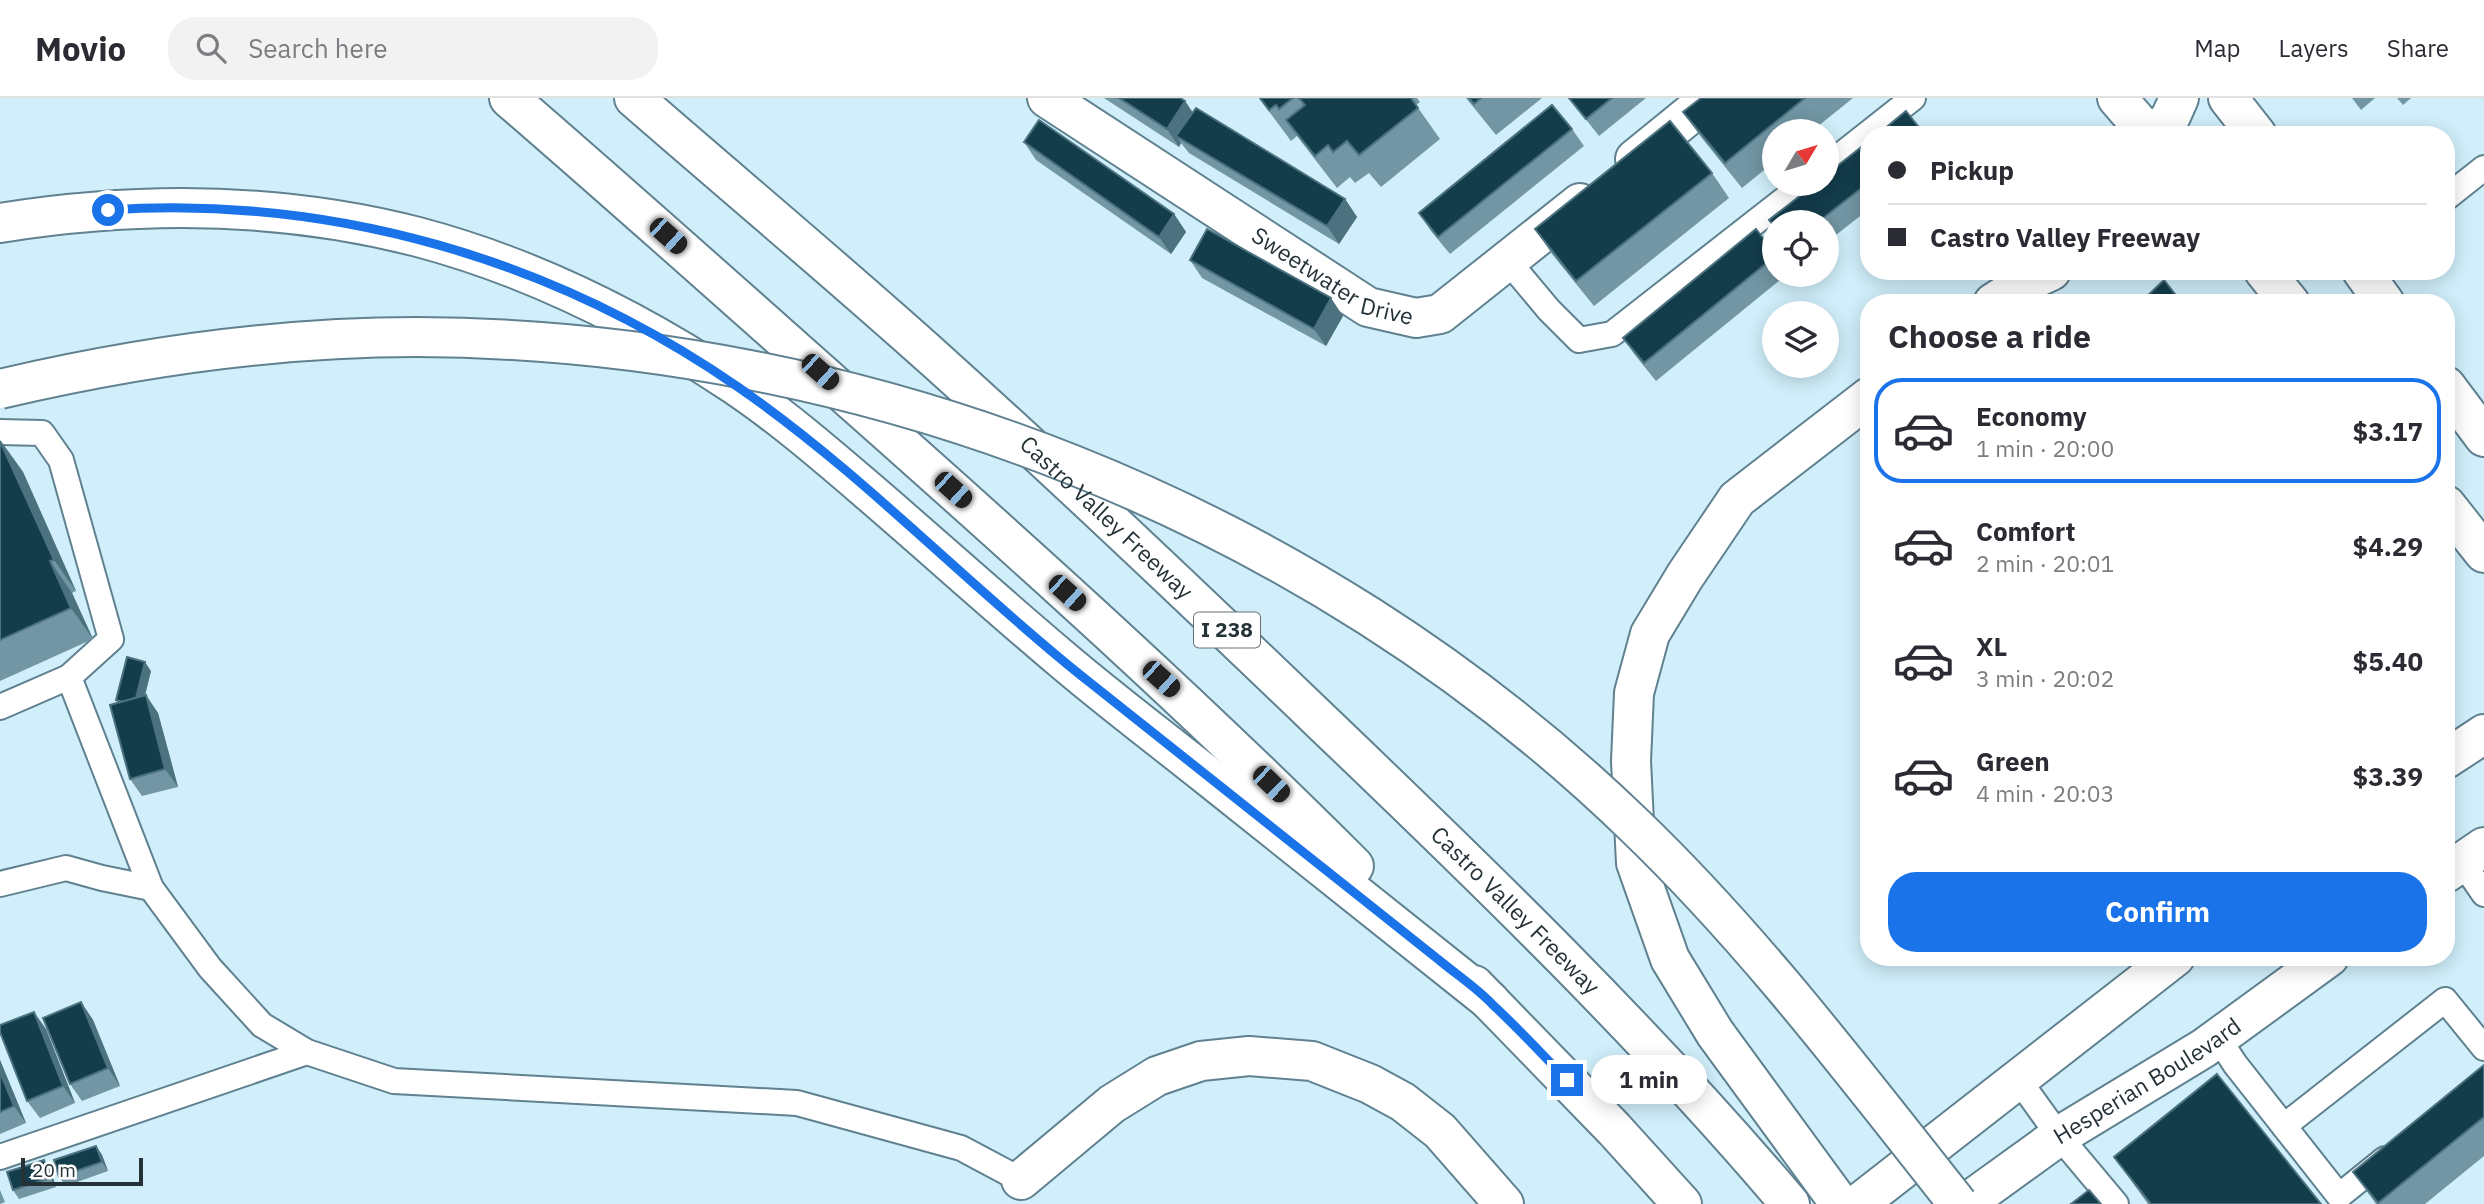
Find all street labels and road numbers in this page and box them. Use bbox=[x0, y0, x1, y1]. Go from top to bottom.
street label: Sweetwater Drive bbox=[1246, 219, 1416, 331]
street label: Castro Valley Freeway bbox=[1014, 428, 1201, 606]
road number: I 238 bbox=[1194, 612, 1260, 648]
street label: Castro Valley Freeway bbox=[1425, 819, 1607, 1001]
street label: Hesperian Boulevard bbox=[2047, 1010, 2246, 1150]

